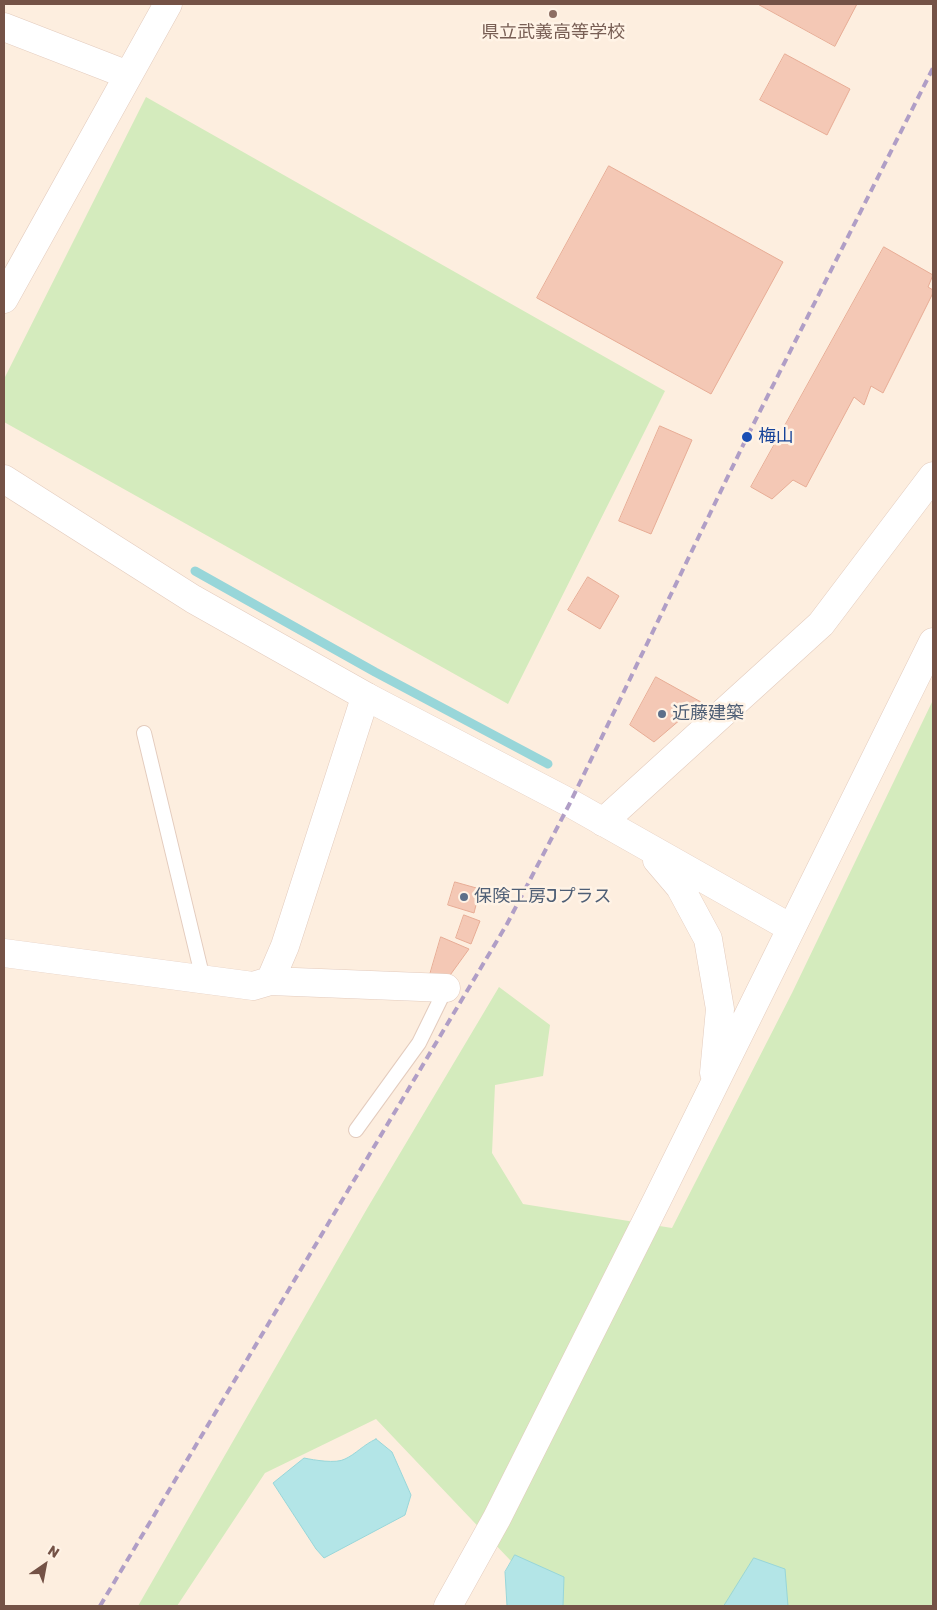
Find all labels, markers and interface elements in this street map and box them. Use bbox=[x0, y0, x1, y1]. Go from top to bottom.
marker: 県立武義高等学校 bbox=[547, 8, 559, 20]
place label: 県立武義高等学校 bbox=[481, 22, 625, 44]
place label: 梅山 bbox=[758, 426, 794, 448]
marker: 梅山 bbox=[740, 430, 754, 444]
place label: 近藤建築 bbox=[672, 703, 744, 725]
marker: 近藤建築 bbox=[656, 708, 668, 720]
place label: 保険工房Jプラス bbox=[474, 886, 611, 908]
marker: 保険工房Jプラス bbox=[458, 891, 470, 903]
north arrow bbox=[20, 1540, 70, 1590]
text: N bbox=[45, 1542, 62, 1562]

